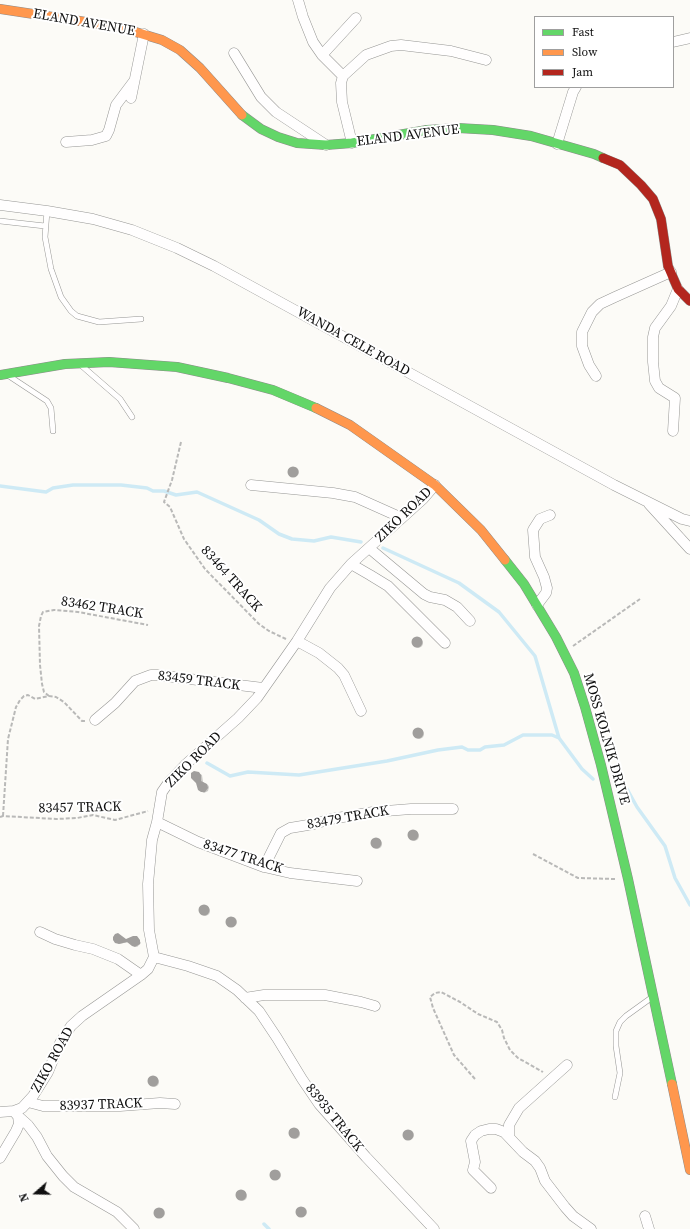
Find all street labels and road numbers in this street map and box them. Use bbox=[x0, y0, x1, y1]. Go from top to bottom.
street label: ELAND AVENUE bbox=[32, 6, 136, 40]
street label: ELAND AVENUE bbox=[356, 121, 460, 151]
street label: WANDA CELE ROAD bbox=[293, 304, 413, 380]
street label: ZIKO ROAD bbox=[372, 484, 436, 546]
street label: 83464 TRACK bbox=[197, 543, 265, 615]
street label: 83462 TRACK bbox=[60, 593, 144, 623]
street label: 83459 TRACK bbox=[157, 668, 241, 694]
street label: MOSS KOLNIK DRIVE bbox=[579, 671, 633, 807]
street label: ZIKO ROAD bbox=[163, 729, 225, 791]
street label: 83457 TRACK bbox=[38, 799, 122, 817]
street label: 83479 TRACK bbox=[306, 803, 390, 833]
street label: 83477 TRACK bbox=[201, 836, 285, 878]
street label: ZIKO ROAD bbox=[28, 1024, 78, 1096]
street label: 83935 TRACK bbox=[301, 1081, 367, 1155]
street label: 83937 TRACK bbox=[59, 1095, 143, 1115]

